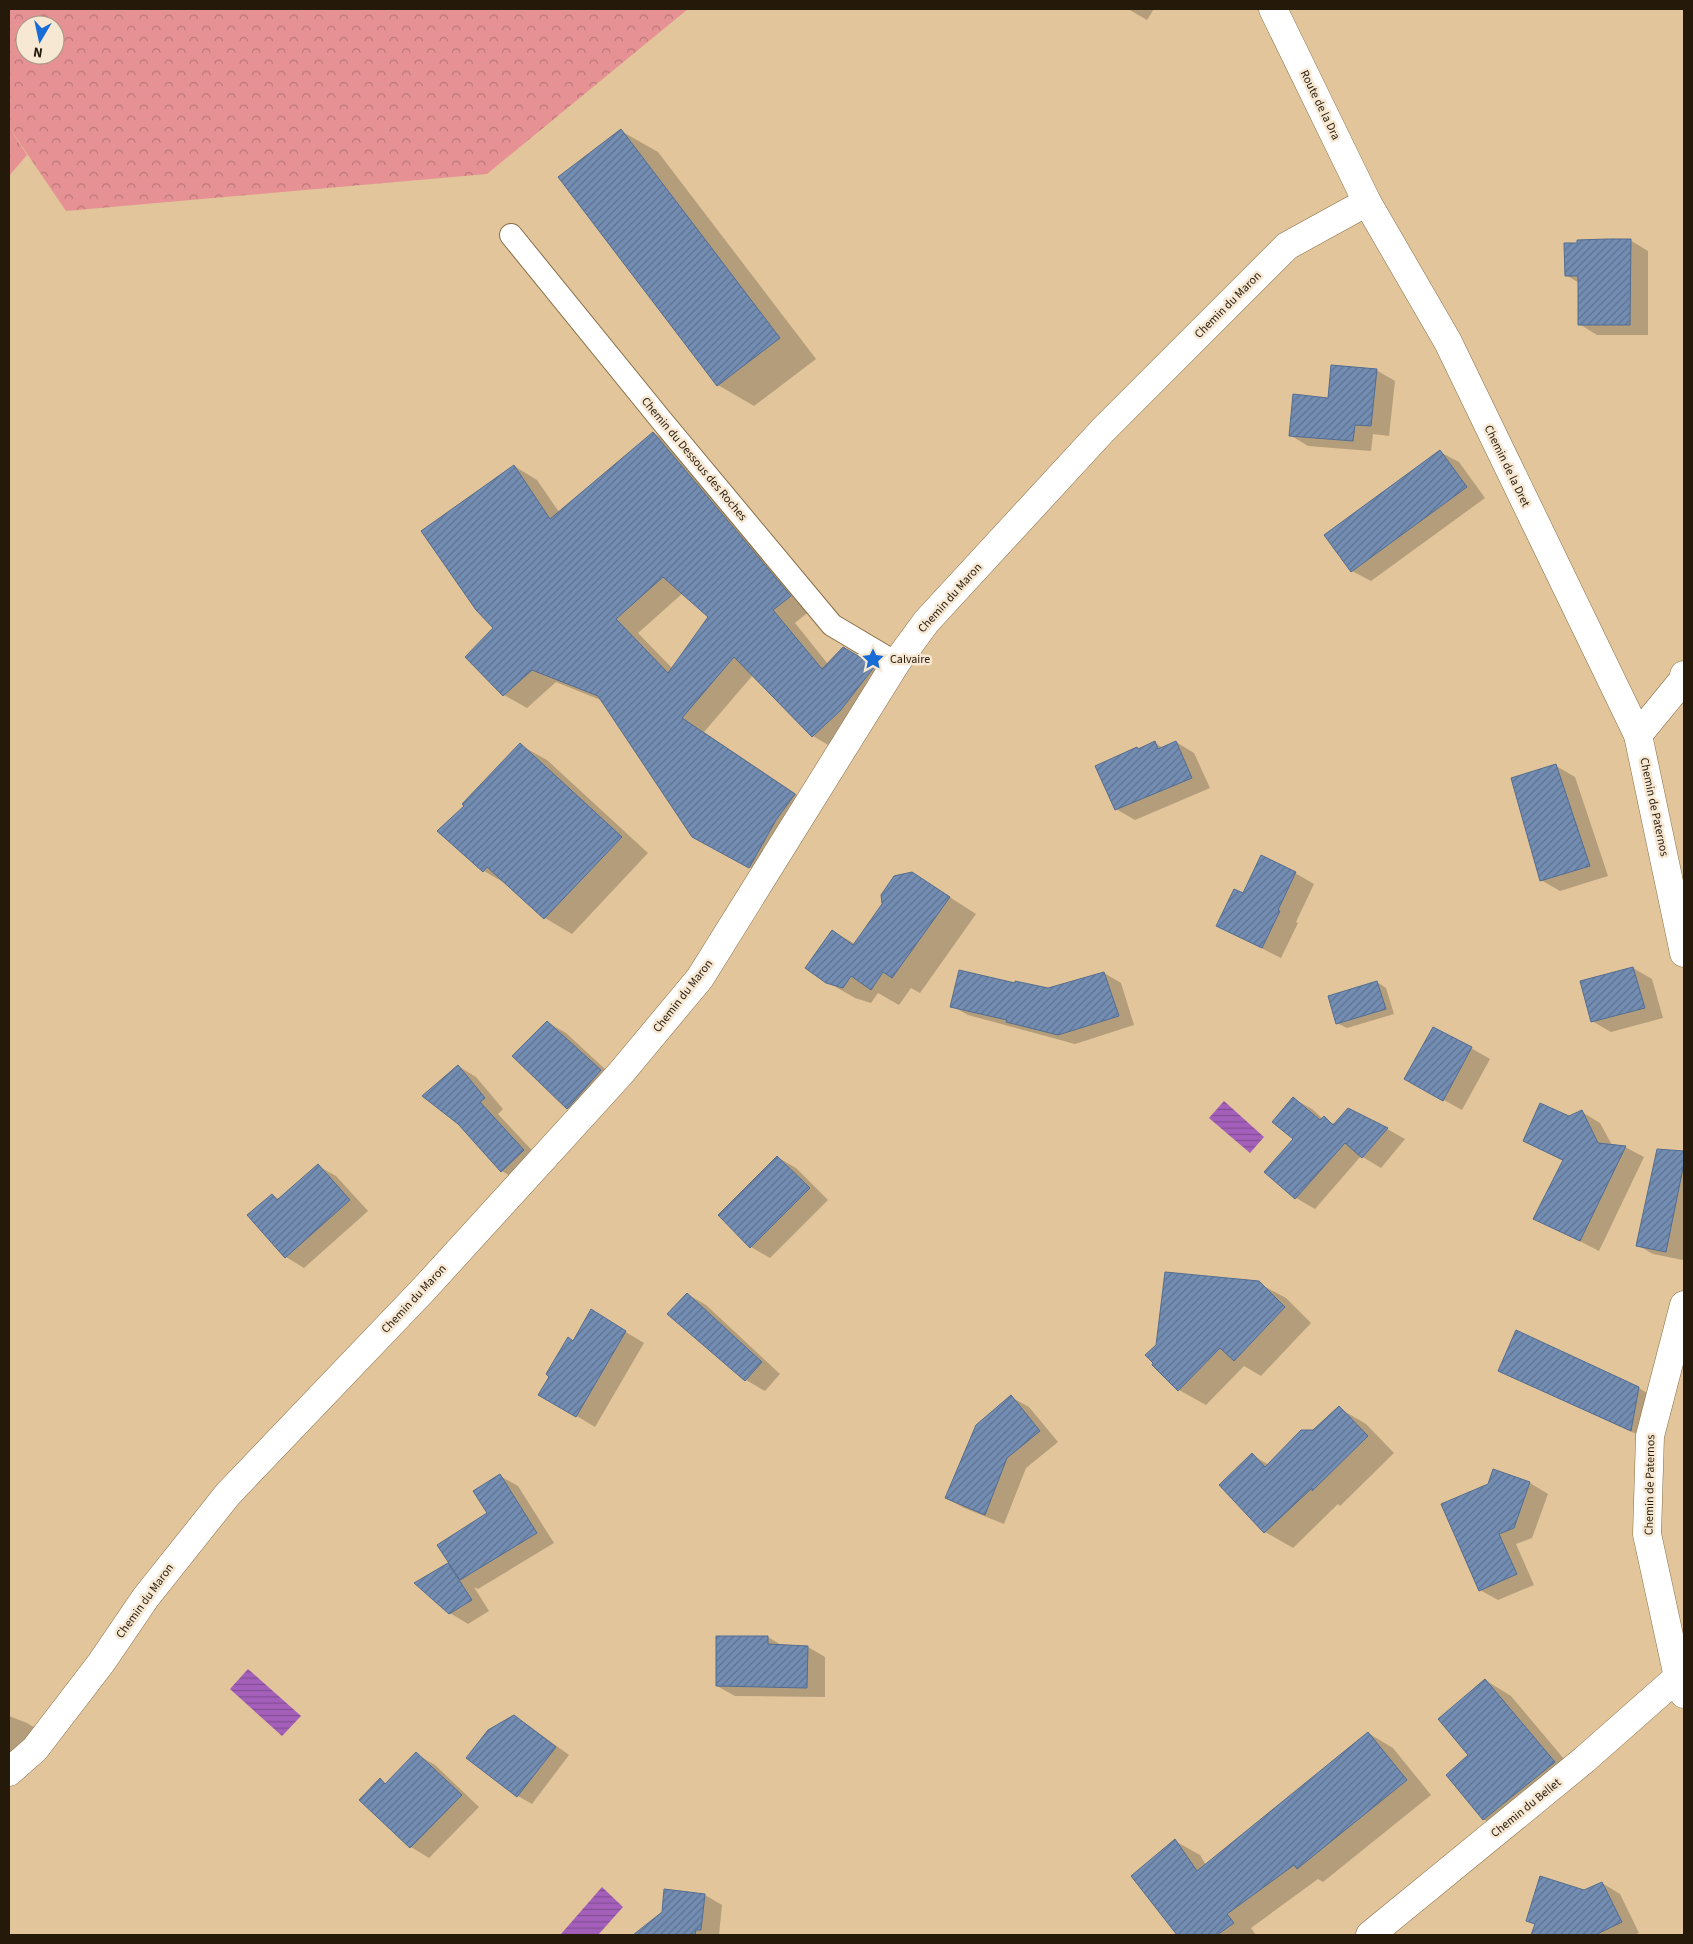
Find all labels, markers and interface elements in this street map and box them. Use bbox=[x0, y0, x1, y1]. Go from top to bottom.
north arrow bbox=[15, 15, 65, 65]
text: N bbox=[32, 41, 44, 62]
street label: Route de la Dra bbox=[1296, 67, 1344, 143]
street label: Chemin du Maron bbox=[1191, 268, 1265, 342]
street label: Chemin du Dessous des Roches bbox=[637, 393, 751, 525]
street label: Chemin de la Dret bbox=[1480, 422, 1534, 510]
street label: Chemin du Maron bbox=[914, 559, 986, 637]
place icon: Calvaire bbox=[860, 646, 886, 672]
place label: Calvaire bbox=[890, 651, 930, 668]
street label: Chemin de Paternos bbox=[1635, 756, 1673, 858]
street label: Chemin du Maron bbox=[649, 956, 717, 1036]
street label: Chemin du Maron bbox=[378, 1261, 450, 1337]
street label: Chemin de Paternos bbox=[1641, 1435, 1659, 1535]
street label: Chemin du Maron bbox=[112, 1560, 178, 1642]
street label: Chemin du Bellet bbox=[1487, 1774, 1565, 1842]

